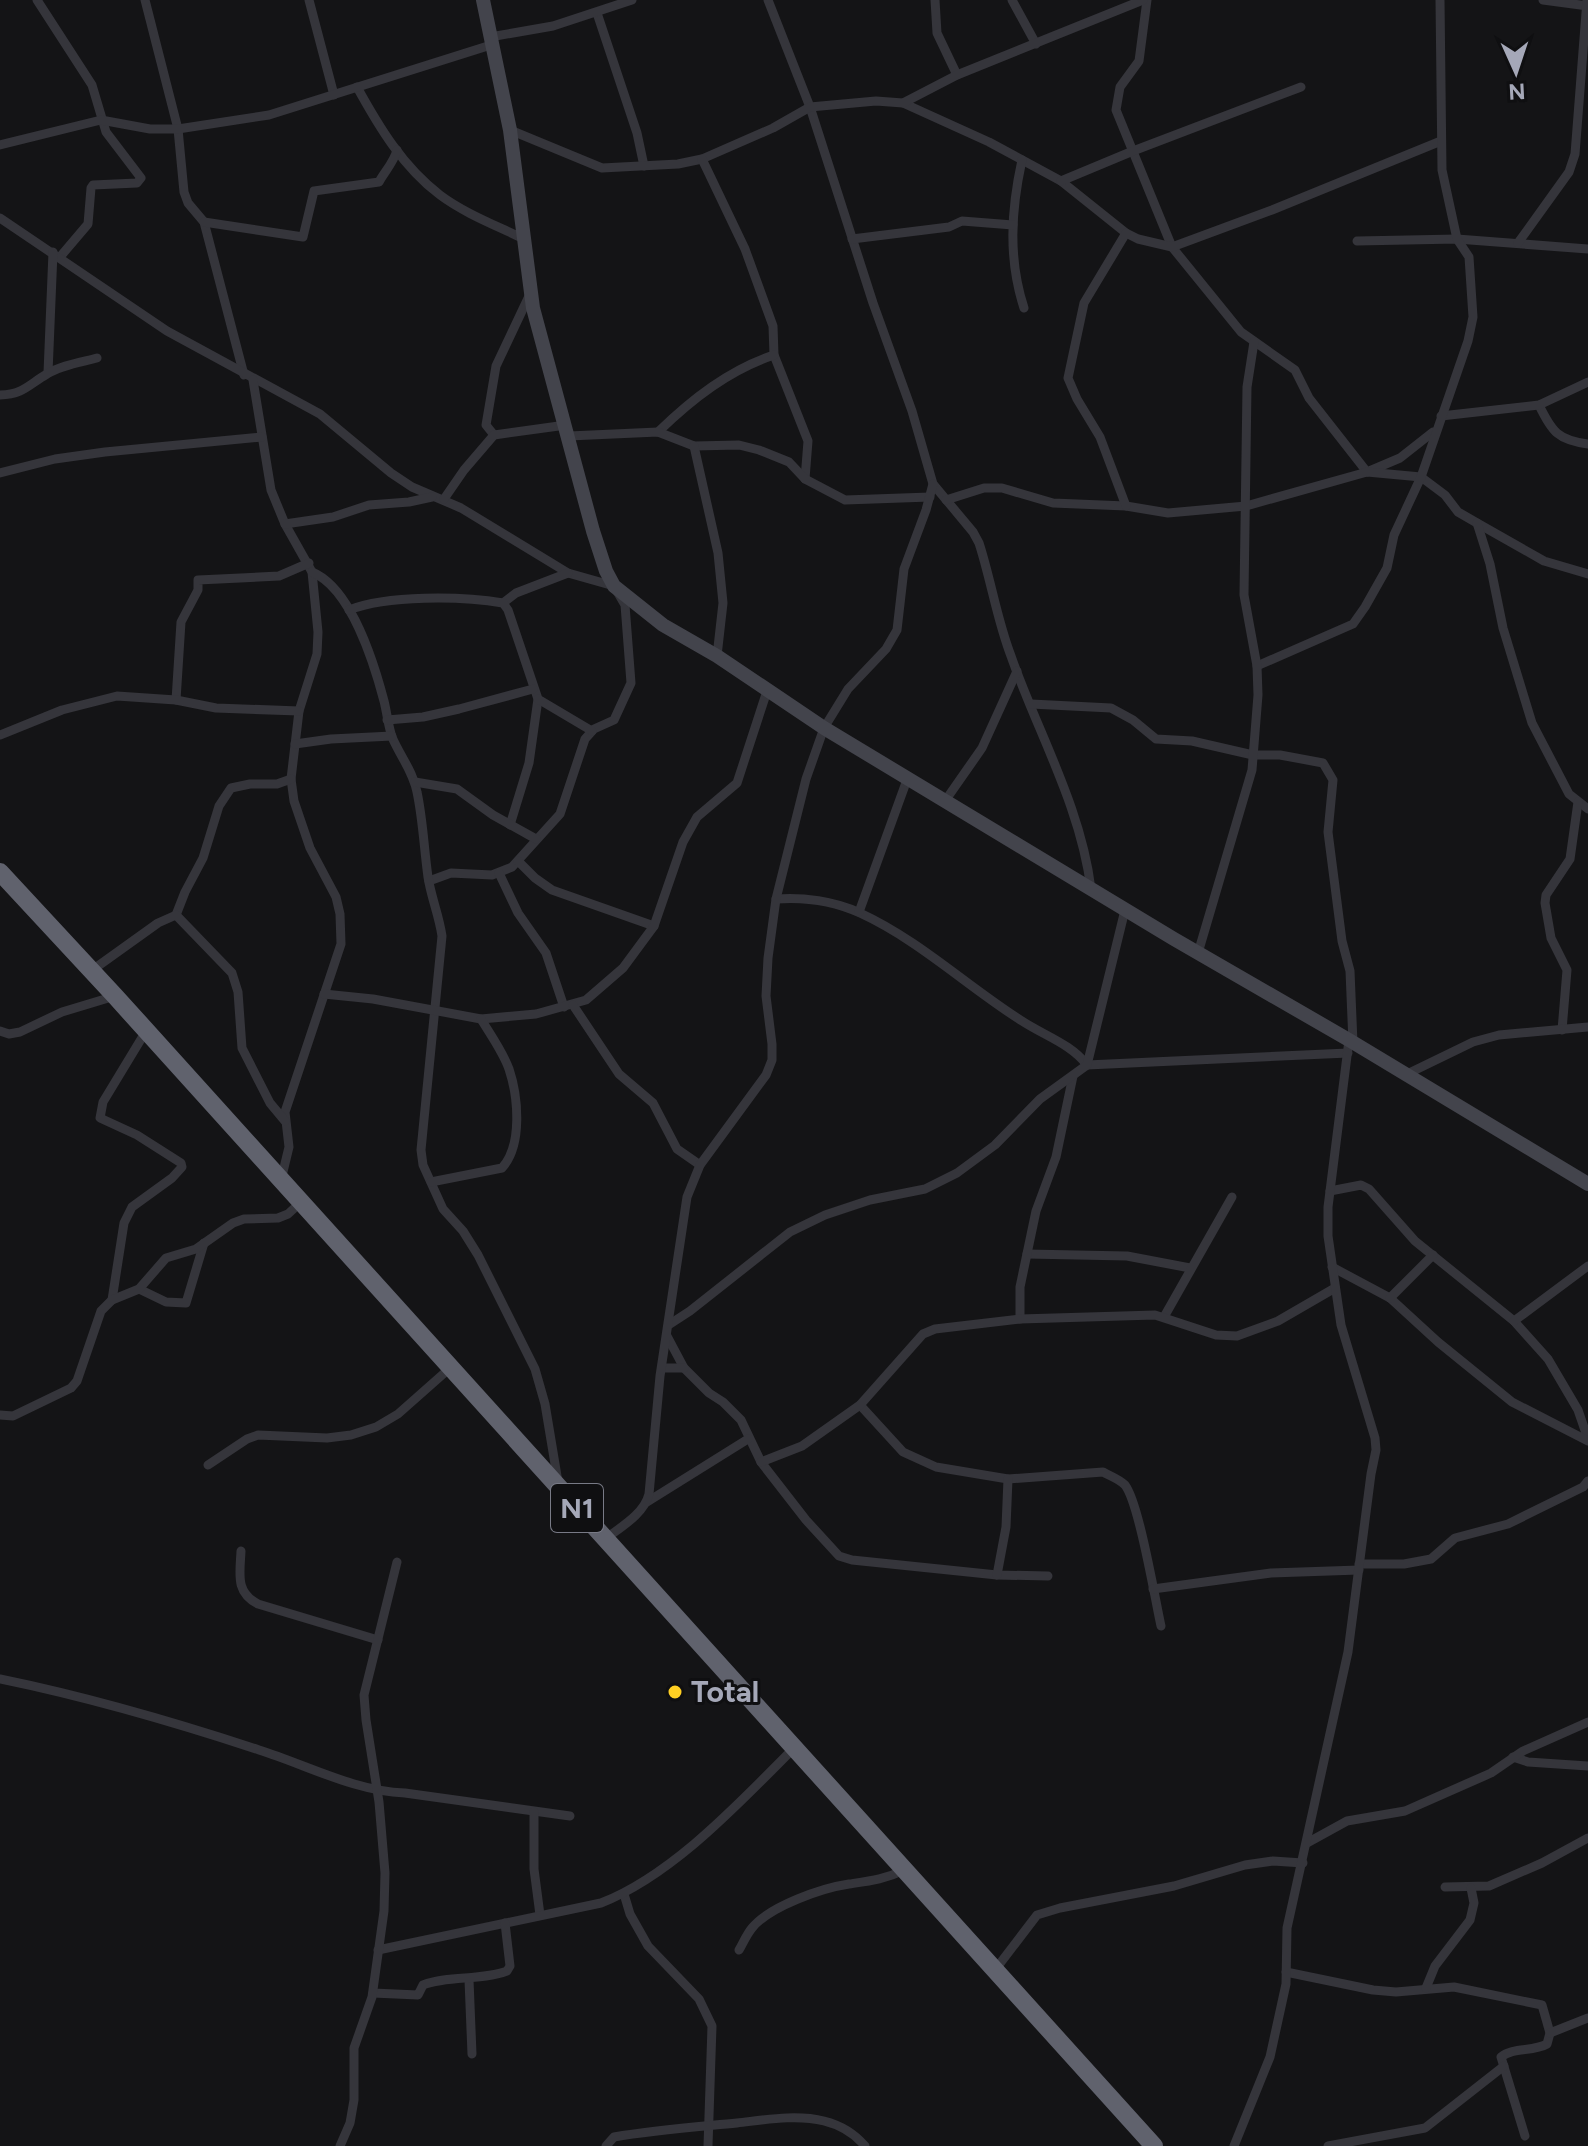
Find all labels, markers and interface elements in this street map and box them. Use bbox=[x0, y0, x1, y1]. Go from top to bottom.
north arrow bbox=[1476, 32, 1556, 112]
text: N bbox=[1508, 78, 1526, 105]
road number: N1 bbox=[551, 1484, 603, 1532]
place label: Total bbox=[691, 1673, 759, 1710]
marker: Total bbox=[666, 1683, 684, 1701]

